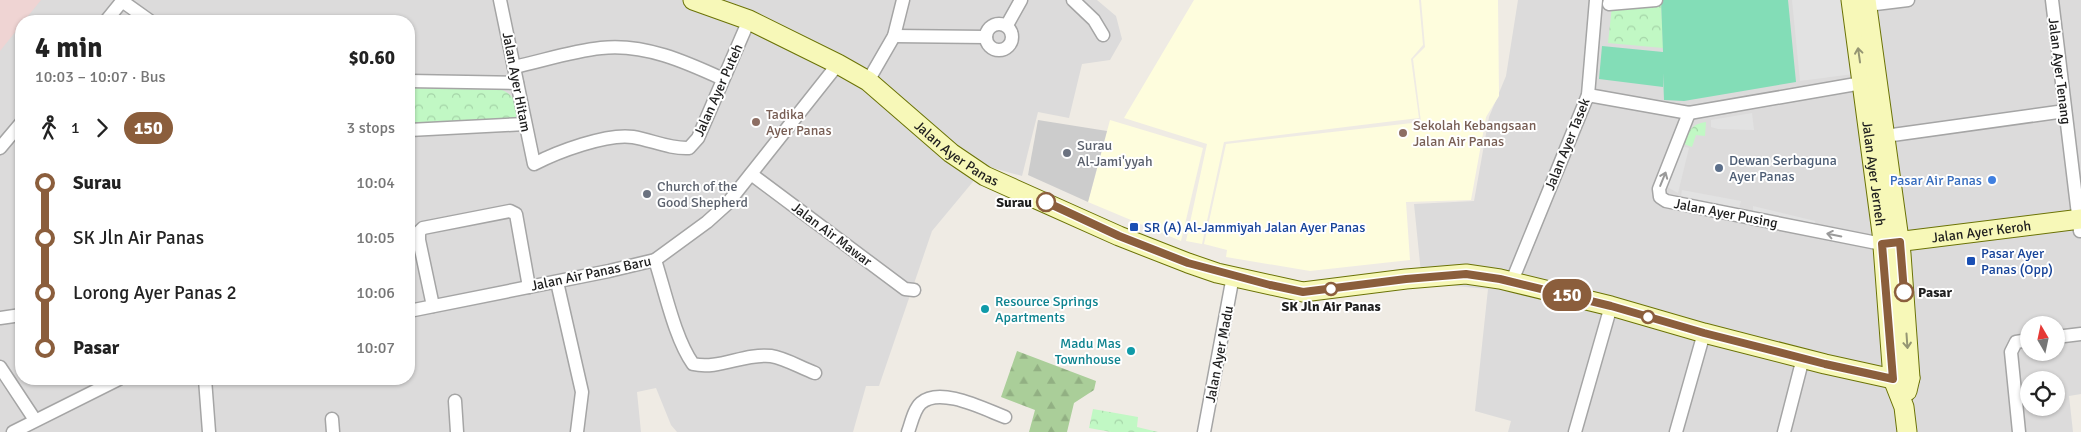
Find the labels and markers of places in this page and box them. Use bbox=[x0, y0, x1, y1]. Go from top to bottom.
place label: Tadika Ayer Panas bbox=[766, 106, 832, 139]
marker: Tadika Ayer Panas bbox=[750, 116, 762, 128]
place label: Sekolah Kebangsaan Jalan Air Panas bbox=[1413, 117, 1536, 150]
marker: Sekolah Kebangsaan Jalan Air Panas bbox=[1397, 127, 1409, 139]
place label: Surau Al-Jami'yyah bbox=[1077, 137, 1153, 170]
marker: Surau Al-Jami'yyah bbox=[1061, 147, 1073, 159]
place label: Dewan Serbaguna Ayer Panas bbox=[1729, 152, 1837, 185]
marker: Dewan Serbaguna Ayer Panas bbox=[1713, 162, 1725, 174]
place label: Pasar Air Panas bbox=[1890, 172, 1982, 189]
marker: Pasar Air Panas bbox=[1986, 174, 1998, 186]
place label: Church of the Good Shepherd bbox=[657, 178, 748, 211]
marker: Church of the Good Shepherd bbox=[641, 188, 653, 200]
marker: Surau bbox=[1036, 192, 1056, 212]
place label: Surau bbox=[996, 194, 1032, 211]
place label: SR (A) Al-Jammiyah Jalan Ayer Panas bbox=[1144, 219, 1365, 236]
marker: SR (A) Al-Jammiyah Jalan Ayer Panas bbox=[1128, 221, 1140, 233]
place label: Pasar Ayer Panas (Opp) bbox=[1981, 245, 2053, 278]
marker: Pasar Ayer Panas (Opp) bbox=[1965, 255, 1977, 267]
marker: SK Jln Air Panas bbox=[1324, 282, 1338, 296]
marker: Pasar bbox=[1894, 282, 1914, 302]
place label: Pasar bbox=[1918, 284, 1953, 301]
place label: Resource Springs Apartments bbox=[995, 293, 1098, 326]
place label: SK Jln Air Panas bbox=[1281, 298, 1381, 315]
marker: Resource Springs Apartments bbox=[979, 303, 991, 315]
unlabelled marker bbox=[1641, 310, 1655, 324]
place label: Madu Mas Townhouse bbox=[1055, 335, 1121, 368]
marker: Madu Mas Townhouse bbox=[1125, 345, 1137, 357]

